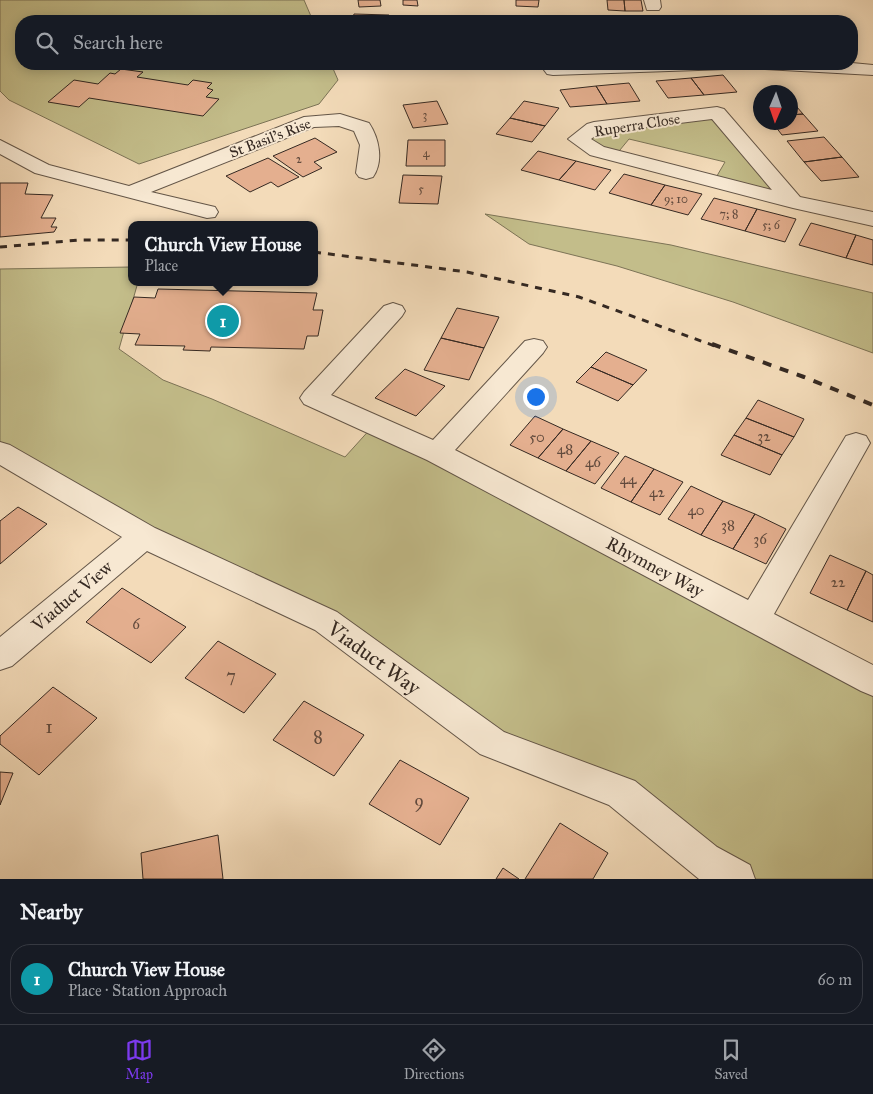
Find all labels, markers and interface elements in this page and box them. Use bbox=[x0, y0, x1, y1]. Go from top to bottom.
search box bbox=[15, 15, 858, 70]
icon: search bbox=[33, 29, 61, 57]
text: Search here bbox=[73, 31, 163, 54]
north arrow bbox=[753, 85, 798, 130]
house number: 3 bbox=[423, 108, 428, 122]
street label: Ruperra Close bbox=[593, 109, 681, 141]
street label: St Basil's Rise bbox=[227, 114, 313, 162]
house number: 4 bbox=[423, 146, 430, 160]
house number: 2 bbox=[296, 152, 302, 166]
house number: 5 bbox=[418, 182, 424, 196]
house number: 9; 10 bbox=[664, 192, 688, 206]
house number: 7; 8 bbox=[720, 207, 738, 221]
house number: 5; 6 bbox=[762, 218, 781, 232]
popup bbox=[128, 221, 318, 286]
text: Church View House bbox=[145, 233, 301, 256]
text: Place bbox=[145, 256, 178, 275]
pin: 1 bbox=[207, 302, 239, 340]
your location bbox=[523, 384, 549, 410]
house number: 32 bbox=[757, 427, 771, 445]
house number: 50 bbox=[529, 428, 545, 446]
house number: 48 bbox=[557, 440, 573, 458]
house number: 46 bbox=[585, 453, 602, 471]
house number: 44 bbox=[620, 470, 637, 488]
house number: 42 bbox=[649, 483, 665, 501]
house number: 40 bbox=[687, 501, 705, 519]
house number: 38 bbox=[721, 516, 735, 534]
house number: 36 bbox=[753, 530, 768, 548]
street label: Rhymney Way bbox=[602, 532, 708, 602]
street label: Viaduct View bbox=[27, 556, 117, 637]
house number: 22 bbox=[831, 573, 846, 591]
house number: 6 bbox=[132, 615, 141, 633]
street label: Viaduct Way bbox=[321, 615, 427, 701]
house number: 7 bbox=[226, 665, 236, 687]
house number: 1 bbox=[45, 716, 53, 738]
house number: 8 bbox=[313, 726, 323, 748]
house number: 9 bbox=[414, 790, 424, 812]
text: Nearby bbox=[20, 899, 83, 925]
text: Church View House bbox=[68, 958, 225, 981]
text: 1 bbox=[34, 970, 40, 989]
text: 60 m bbox=[818, 970, 852, 989]
text: Place · Station Approach bbox=[68, 981, 227, 1000]
tab: Map bbox=[125, 1036, 153, 1083]
tab: Directions bbox=[404, 1036, 464, 1083]
tab: Saved bbox=[715, 1036, 748, 1083]

